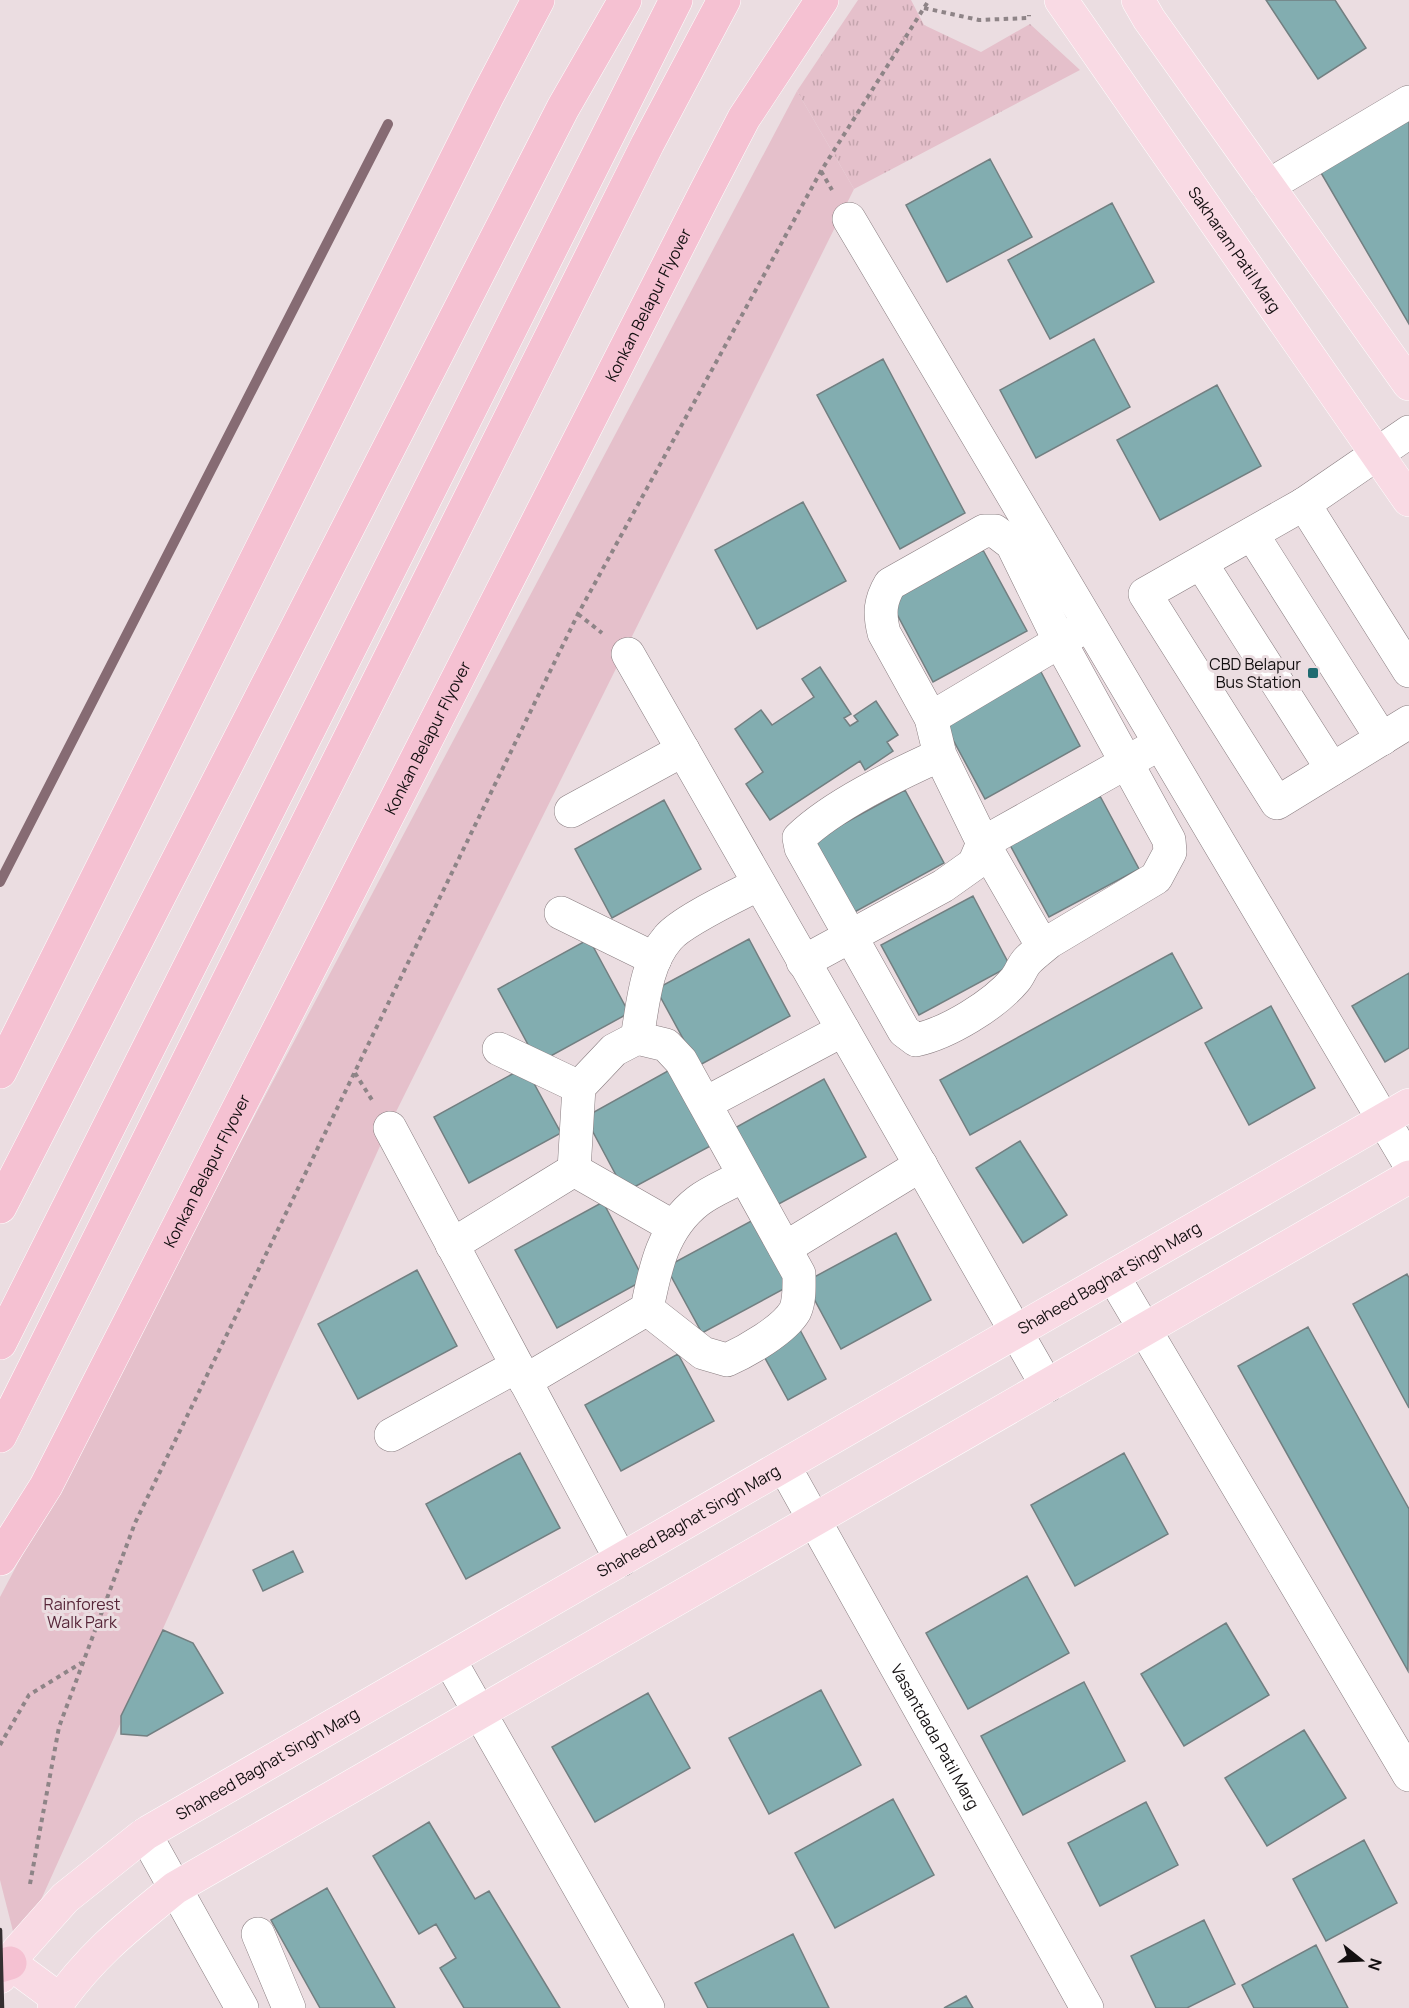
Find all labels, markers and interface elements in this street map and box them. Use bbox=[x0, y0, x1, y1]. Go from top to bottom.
street label: Sakharam Patil Marg bbox=[1183, 182, 1286, 317]
street label: Konkan Belapur Flyover bbox=[600, 224, 696, 385]
place label: CBD Belapur Bus Station bbox=[1209, 653, 1301, 693]
street label: Konkan Belapur Flyover bbox=[379, 657, 476, 818]
marker: CBD Belapur Bus Station bbox=[1306, 666, 1320, 680]
street label: Konkan Belapur Flyover bbox=[158, 1090, 255, 1251]
street label: Shaheed Baghat Singh Marg bbox=[1014, 1216, 1205, 1339]
street label: Shaheed Baghat Singh Marg bbox=[593, 1459, 784, 1582]
park label: Rainforest Walk Park bbox=[44, 1593, 120, 1633]
street label: Vasantdada Patil Marg bbox=[886, 1660, 985, 1813]
street label: Shaheed Baghat Singh Marg bbox=[172, 1702, 363, 1825]
north arrow bbox=[1331, 1930, 1391, 1990]
text: N bbox=[1363, 1956, 1388, 1974]

